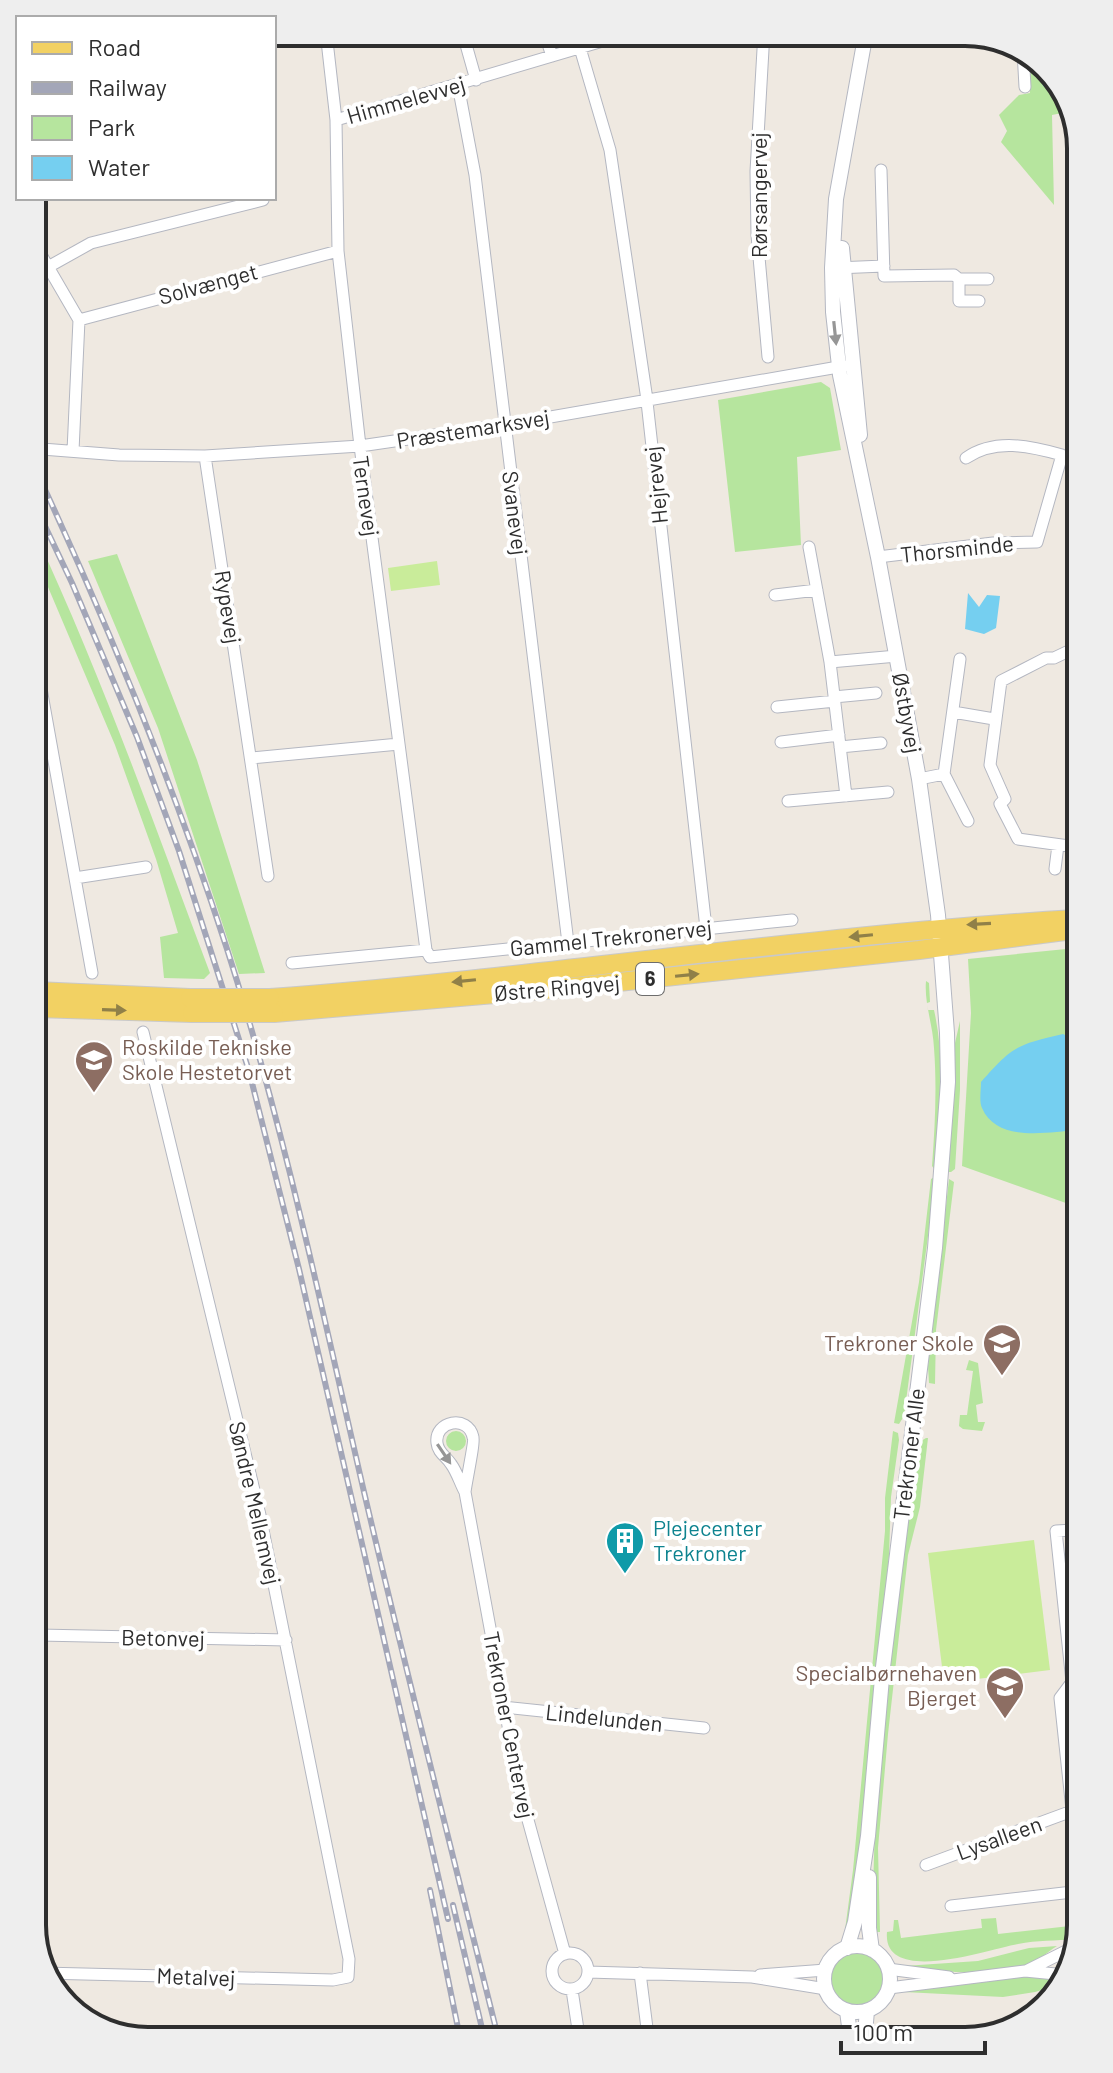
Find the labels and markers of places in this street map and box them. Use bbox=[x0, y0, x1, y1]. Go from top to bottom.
place label: Roskilde Tekniske Skole Hestetorvet bbox=[122, 1033, 292, 1084]
school or university icon: Roskilde Tekniske Skole Hestetorvet bbox=[73, 1039, 115, 1094]
school or university icon: Trekroner Skole bbox=[981, 1322, 1023, 1377]
place label: Trekroner Skole bbox=[824, 1329, 974, 1355]
place label: Plejecenter Trekroner bbox=[653, 1514, 762, 1565]
building icon: Plejecenter Trekroner bbox=[604, 1520, 646, 1575]
place label: Specialbørnehaven Bjerget bbox=[796, 1659, 977, 1710]
school or university icon: Specialbørnehaven Bjerget bbox=[984, 1665, 1026, 1720]

